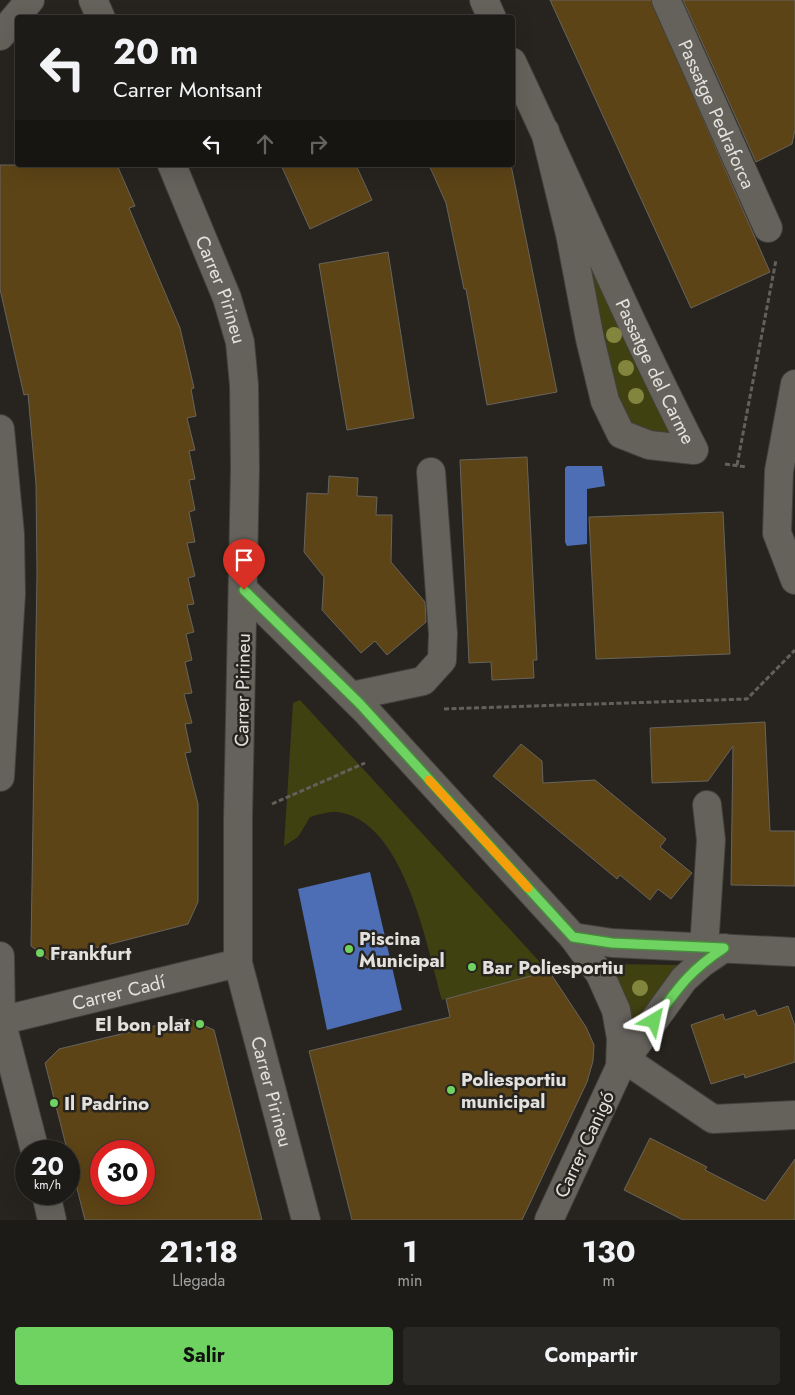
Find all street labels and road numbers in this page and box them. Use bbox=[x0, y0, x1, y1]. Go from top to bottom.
street label: Passatge Pedraforca bbox=[671, 35, 762, 193]
street label: Carrer Pirineu bbox=[189, 231, 253, 347]
street label: Passatge del Carme bbox=[609, 294, 702, 449]
street label: Carrer Pirineu bbox=[228, 633, 257, 747]
street label: Carrer Cadí bbox=[69, 968, 169, 1017]
street label: Carrer Pirineu bbox=[244, 1033, 299, 1150]
street label: Carrer Canigó bbox=[548, 1086, 621, 1202]

